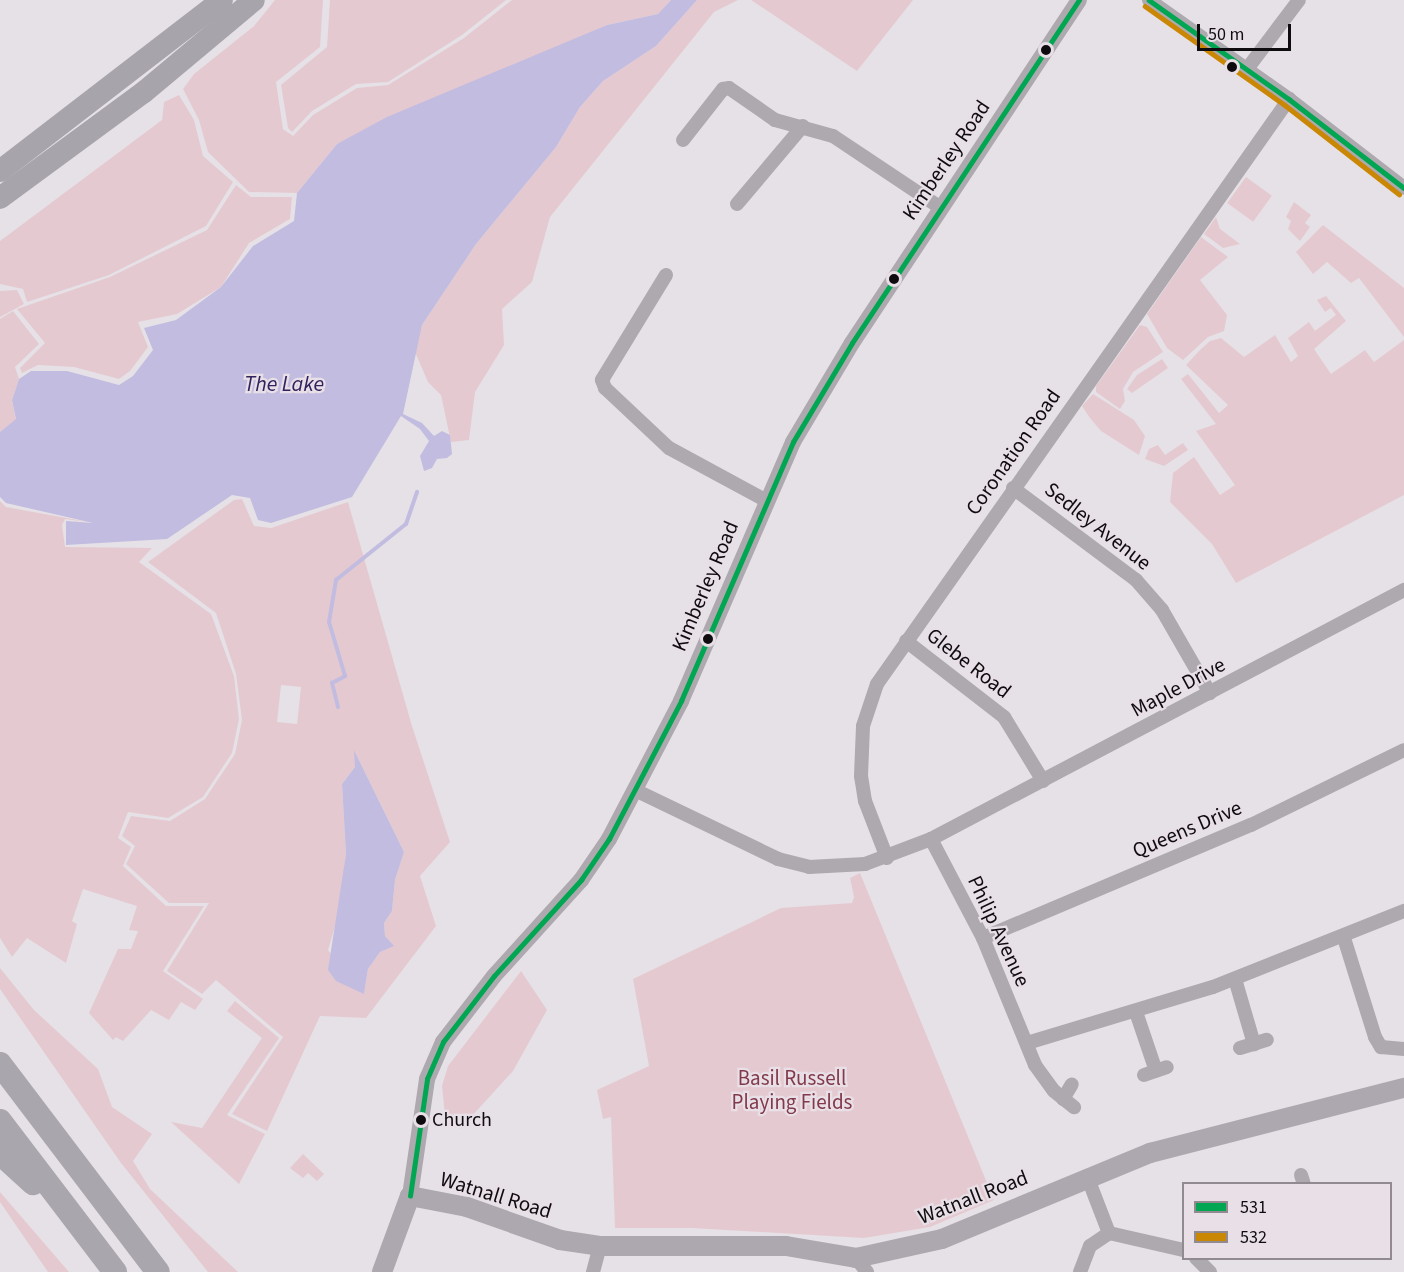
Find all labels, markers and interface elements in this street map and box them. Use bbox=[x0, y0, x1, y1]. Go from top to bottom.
scale bar bbox=[1200, 12, 1294, 50]
text: 50 m bbox=[1208, 22, 1244, 47]
unlabelled marker bbox=[1040, 44, 1052, 56]
unlabelled marker bbox=[1226, 61, 1238, 73]
street label: Kimberley Road bbox=[897, 95, 995, 225]
unlabelled marker bbox=[888, 273, 900, 285]
water label: The Lake bbox=[244, 372, 324, 398]
street label: Coronation Road bbox=[960, 384, 1066, 520]
street label: Sedley Avenue bbox=[1040, 477, 1156, 575]
street label: Kimberley Road bbox=[666, 517, 744, 655]
street label: Glebe Road bbox=[922, 622, 1016, 704]
unlabelled marker bbox=[702, 633, 714, 645]
street label: Maple Drive bbox=[1127, 652, 1229, 722]
street label: Queens Drive bbox=[1129, 795, 1245, 863]
street label: Philip Avenue bbox=[962, 871, 1036, 991]
park label: Basil Russell Playing Fields bbox=[732, 1065, 852, 1115]
place label: Church bbox=[432, 1108, 492, 1132]
marker: Church bbox=[415, 1114, 427, 1126]
street label: Watnall Road bbox=[915, 1165, 1031, 1229]
street label: Watnall Road bbox=[437, 1166, 555, 1224]
legend bbox=[1182, 1182, 1392, 1260]
text: 531 bbox=[1240, 1195, 1267, 1220]
text: 532 bbox=[1240, 1225, 1267, 1250]

